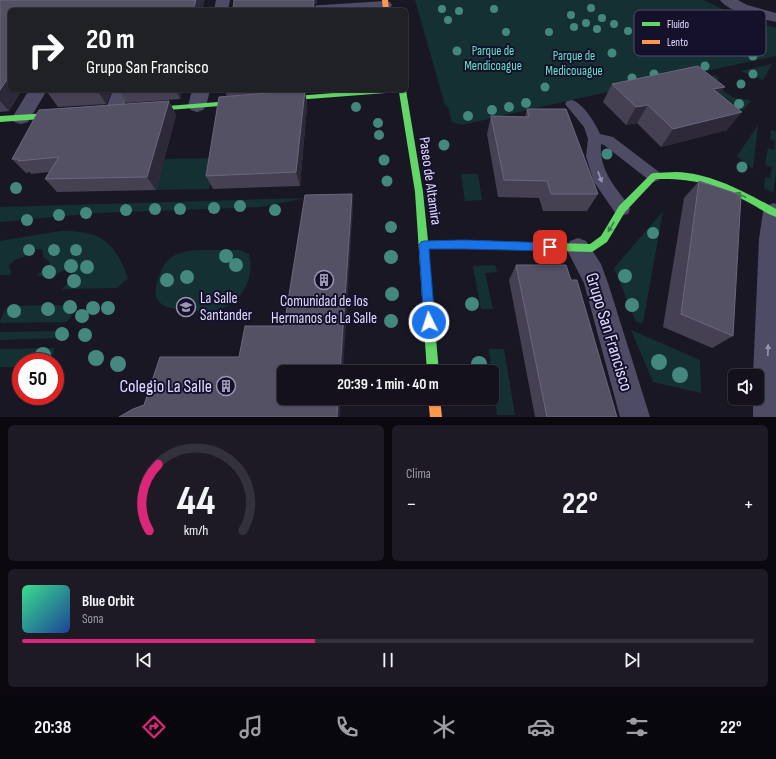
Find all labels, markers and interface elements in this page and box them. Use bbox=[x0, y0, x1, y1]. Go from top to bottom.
legend bbox=[634, 10, 766, 56]
text: Fluido bbox=[667, 18, 689, 31]
text: 20 m bbox=[86, 23, 135, 56]
icon: right bbox=[20, 24, 72, 76]
text: Lento bbox=[667, 36, 688, 49]
park label: Parque de Mendicoague bbox=[464, 43, 522, 74]
park label: Parque de Medicouague bbox=[545, 48, 603, 79]
text: Grupo San Francisco bbox=[86, 57, 209, 78]
street label: Paseo de Altamira bbox=[414, 136, 446, 226]
one-way arrow bbox=[597, 171, 603, 183]
one-way arrow bbox=[736, 192, 747, 198]
one-way arrow bbox=[608, 221, 615, 233]
pin bbox=[533, 230, 567, 264]
icon: arrive bbox=[539, 236, 561, 258]
building icon: Comunidad de los Hermanos de La Salle bbox=[313, 269, 335, 291]
street label: Grupo San Francisco bbox=[581, 270, 637, 394]
place label: La Salle Santander bbox=[200, 289, 253, 325]
place label: Comunidad de los Hermanos de La Salle bbox=[271, 292, 377, 328]
school or university icon: La Salle Santander bbox=[175, 296, 197, 318]
position arrow bbox=[408, 301, 450, 343]
one-way arrow bbox=[765, 343, 771, 356]
speed limit sign: 50 bbox=[12, 353, 64, 405]
map controls bbox=[728, 369, 764, 405]
button: sound bbox=[728, 369, 764, 405]
building icon: Colegio La Salle bbox=[215, 375, 237, 397]
text: 20:39 · 1 min · 40 m bbox=[337, 375, 439, 394]
place label: Colegio La Salle bbox=[119, 376, 212, 397]
text: Clima bbox=[406, 466, 431, 482]
text: 44 bbox=[177, 477, 215, 526]
text: 22° bbox=[562, 486, 598, 522]
text: − bbox=[406, 491, 417, 518]
text: + bbox=[743, 491, 754, 518]
text: km/h bbox=[184, 522, 208, 539]
text: Blue Orbit bbox=[82, 592, 134, 611]
text: Sona bbox=[82, 611, 104, 627]
icon: previous bbox=[133, 649, 155, 671]
icon: pause bbox=[377, 649, 399, 671]
icon: next bbox=[621, 649, 643, 671]
icon: directions bbox=[140, 713, 168, 741]
icon: music bbox=[237, 713, 265, 741]
icon: phone bbox=[333, 713, 361, 741]
icon: climate bbox=[430, 713, 458, 741]
icon: car bbox=[527, 713, 555, 741]
icon: filters bbox=[623, 713, 651, 741]
text: 20:38 bbox=[34, 717, 71, 738]
text: 22° bbox=[720, 717, 742, 738]

